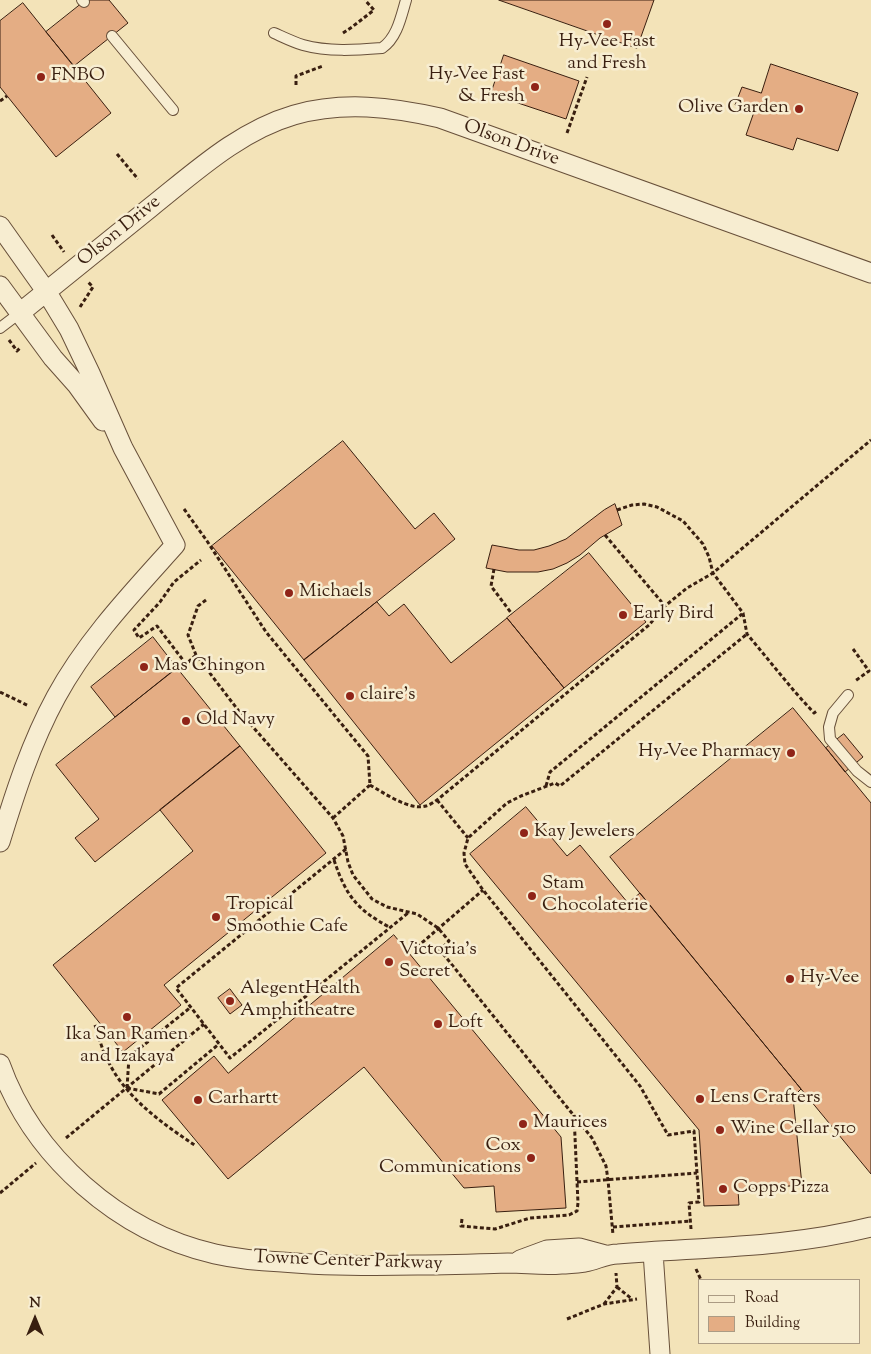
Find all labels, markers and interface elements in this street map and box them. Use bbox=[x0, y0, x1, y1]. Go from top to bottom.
marker: Hy-Vee Fast and Fresh bbox=[601, 18, 613, 30]
place label: Hy-Vee Fast and Fresh bbox=[559, 32, 655, 76]
place label: Hy-Vee Fast & Fresh bbox=[429, 65, 525, 109]
place label: FNBO bbox=[51, 66, 105, 88]
marker: FNBO bbox=[35, 71, 47, 83]
marker: Hy-Vee Fast & Fresh bbox=[529, 81, 541, 93]
place label: Olive Garden bbox=[678, 98, 789, 120]
marker: Olive Garden bbox=[793, 103, 805, 115]
street label: Olson Drive bbox=[460, 116, 562, 172]
street label: Olson Drive bbox=[74, 192, 166, 272]
place label: Michaels bbox=[299, 582, 371, 604]
marker: Michaels bbox=[283, 587, 295, 599]
place label: Early Bird bbox=[633, 604, 714, 626]
marker: Early Bird bbox=[617, 609, 629, 621]
place label: Mas Chingon bbox=[154, 656, 265, 678]
marker: Mas Chingon bbox=[138, 661, 150, 673]
place label: claire's bbox=[360, 685, 415, 707]
marker: claire's bbox=[344, 690, 356, 702]
place label: Old Navy bbox=[196, 710, 275, 732]
marker: Old Navy bbox=[180, 715, 192, 727]
place label: Hy-Vee Pharmacy bbox=[638, 742, 781, 764]
marker: Hy-Vee Pharmacy bbox=[785, 747, 797, 759]
place label: Kay Jewelers bbox=[534, 822, 635, 844]
marker: Kay Jewelers bbox=[518, 827, 530, 839]
place label: Stam Chocolaterie bbox=[542, 874, 648, 918]
marker: Stam Chocolaterie bbox=[526, 890, 538, 902]
place label: Tropical Smoothie Cafe bbox=[226, 895, 348, 939]
marker: Tropical Smoothie Cafe bbox=[210, 911, 222, 923]
place label: Victoria's Secret bbox=[399, 940, 477, 984]
marker: Victoria's Secret bbox=[383, 956, 395, 968]
place label: Hy-Vee bbox=[800, 968, 859, 990]
marker: Hy-Vee bbox=[784, 973, 796, 985]
place label: AlegentHealth Amphitheatre bbox=[240, 979, 360, 1023]
marker: AlegentHealth Amphitheatre bbox=[224, 995, 236, 1007]
marker: Ika San Ramen and Izakaya bbox=[121, 1011, 133, 1023]
place label: Loft bbox=[448, 1013, 483, 1035]
marker: Loft bbox=[432, 1018, 444, 1030]
place label: Ika San Ramen and Izakaya bbox=[65, 1025, 189, 1069]
place label: Lens Crafters bbox=[710, 1088, 820, 1110]
place label: Carhartt bbox=[208, 1089, 278, 1111]
marker: Lens Crafters bbox=[694, 1093, 706, 1105]
marker: Carhartt bbox=[192, 1094, 204, 1106]
place label: Maurices bbox=[533, 1113, 607, 1135]
marker: Maurices bbox=[517, 1118, 529, 1130]
place label: Wine Cellar 510 bbox=[730, 1119, 856, 1141]
marker: Wine Cellar 510 bbox=[714, 1124, 726, 1136]
place label: Cox Communications bbox=[379, 1136, 521, 1180]
marker: Cox Communications bbox=[525, 1152, 537, 1164]
place label: Copps Pizza bbox=[733, 1178, 829, 1200]
marker: Copps Pizza bbox=[717, 1183, 729, 1195]
street label: Towne Center Parkway bbox=[253, 1247, 443, 1277]
legend bbox=[698, 1279, 861, 1344]
text: Road bbox=[745, 1288, 779, 1309]
north arrow bbox=[10, 1294, 60, 1344]
text: N bbox=[29, 1294, 41, 1314]
text: Building bbox=[745, 1313, 800, 1334]

